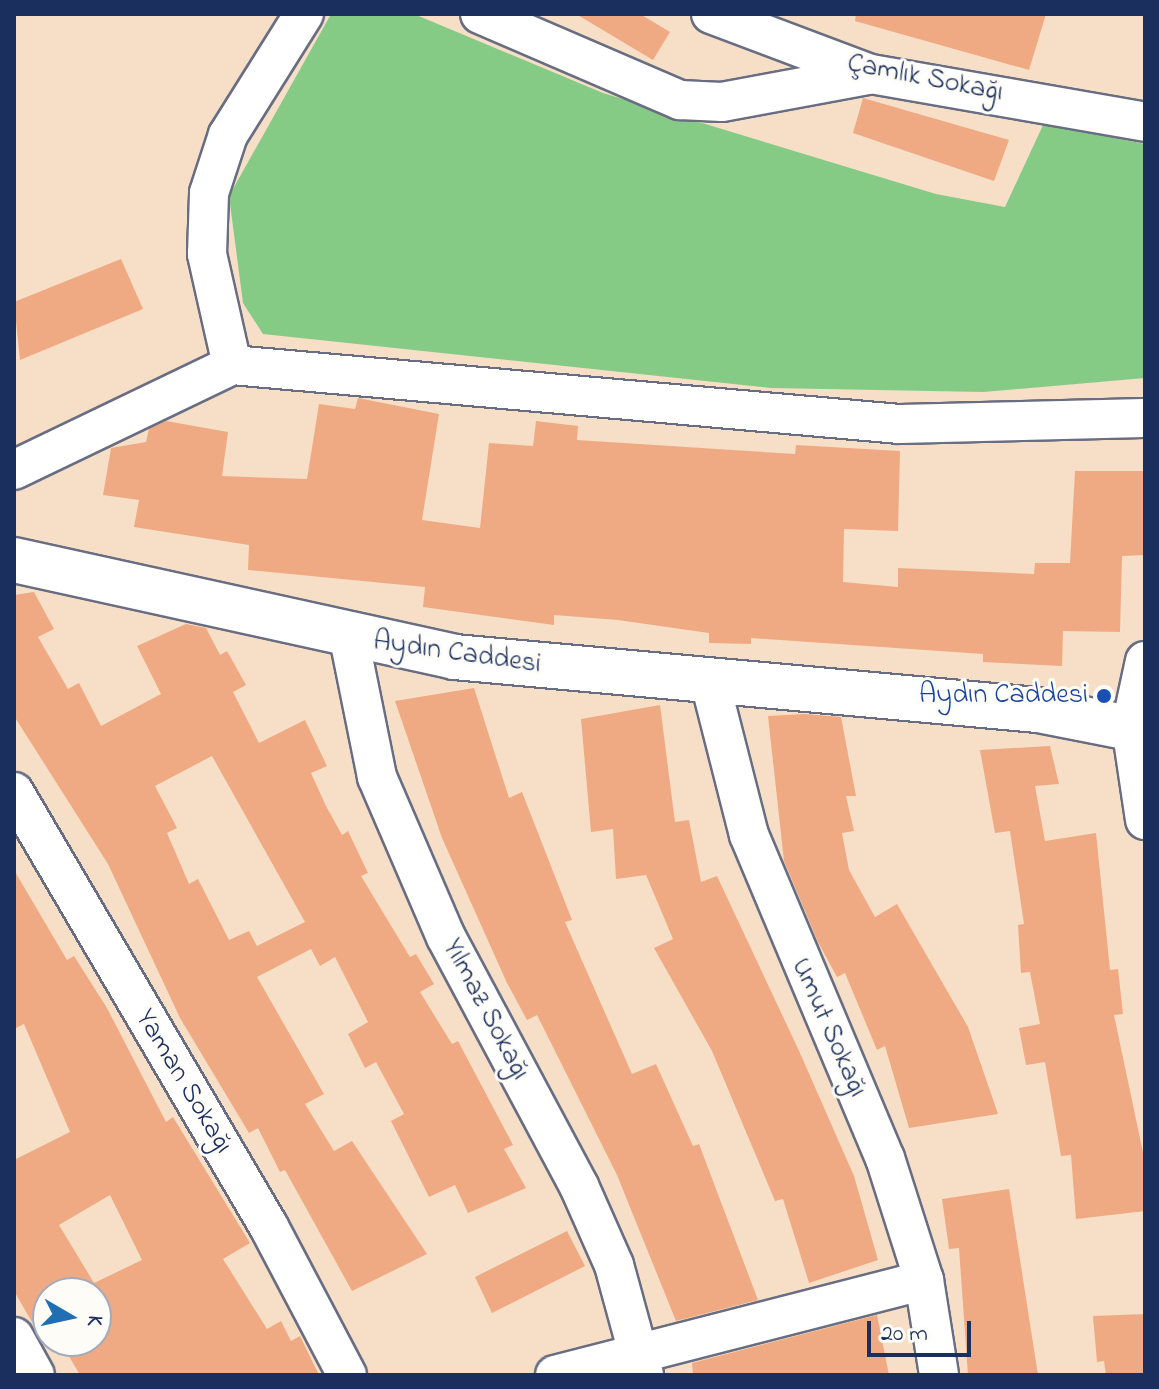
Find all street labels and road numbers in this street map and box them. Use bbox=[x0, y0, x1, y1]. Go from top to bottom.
street label: Çamlık Sokağı bbox=[844, 47, 1006, 111]
street label: Aydın Caddesi bbox=[371, 626, 543, 682]
street label: Yılmaz Sokağı bbox=[434, 934, 536, 1086]
street label: Umut Sokağı bbox=[782, 953, 874, 1103]
street label: Yaman Sokağı bbox=[127, 1004, 239, 1160]

